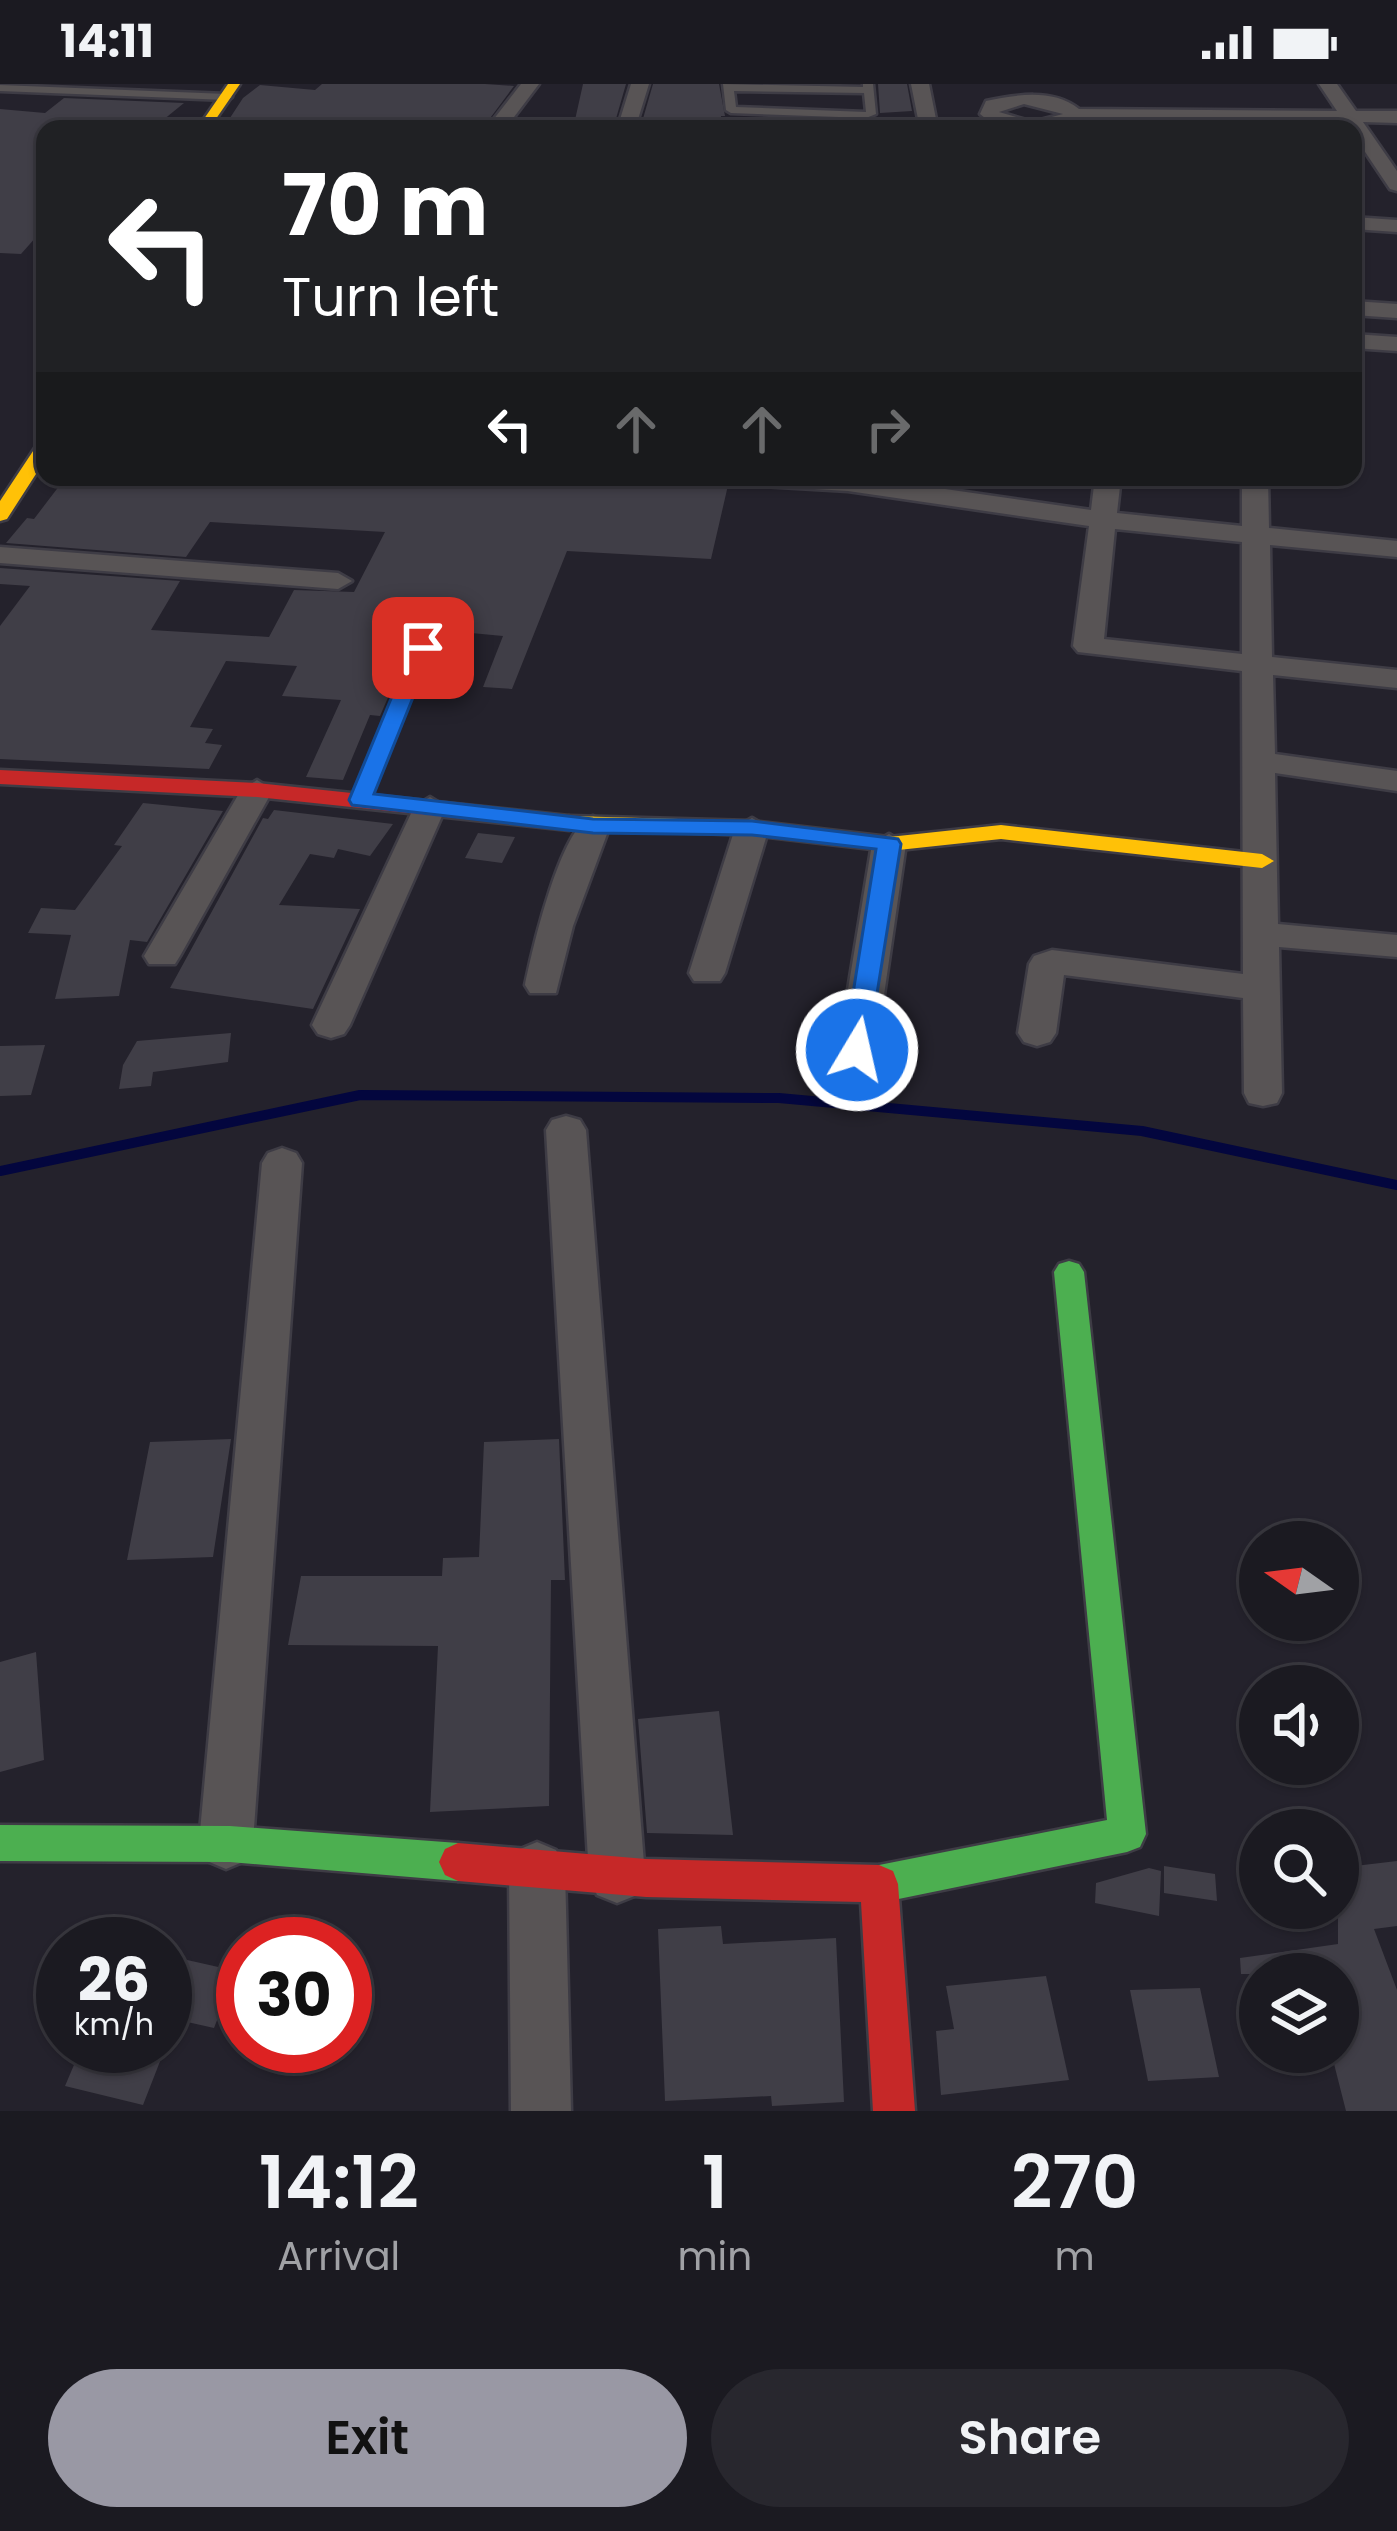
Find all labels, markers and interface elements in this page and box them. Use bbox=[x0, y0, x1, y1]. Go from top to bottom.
text: 14:11 bbox=[60, 10, 154, 73]
text: 70 m bbox=[282, 147, 488, 264]
icon: left bbox=[84, 168, 240, 324]
text: Turn left bbox=[282, 259, 499, 335]
icon: left bbox=[477, 396, 543, 462]
icon: ahead bbox=[603, 396, 669, 462]
icon: ahead bbox=[729, 396, 795, 462]
icon: right bbox=[855, 396, 921, 462]
pin bbox=[372, 597, 474, 699]
icon: arrive bbox=[390, 615, 456, 681]
position arrow bbox=[794, 987, 920, 1113]
north arrow bbox=[1239, 1521, 1359, 1641]
map controls bbox=[1239, 1521, 1359, 2073]
button: sound bbox=[1239, 1665, 1359, 1785]
button: search bbox=[1239, 1809, 1359, 1929]
speed limit sign: 30 bbox=[216, 1917, 372, 2073]
text: 26 bbox=[78, 1938, 150, 2022]
button: layers bbox=[1239, 1953, 1359, 2073]
text: km/h bbox=[74, 2003, 154, 2046]
text: 14:12 bbox=[259, 2132, 419, 2233]
text: 1 bbox=[702, 2132, 728, 2233]
text: 270 bbox=[1011, 2132, 1138, 2233]
text: Arrival bbox=[277, 2229, 400, 2284]
text: min bbox=[677, 2229, 752, 2284]
text: m bbox=[1054, 2229, 1095, 2284]
button: Exit bbox=[48, 2369, 687, 2507]
button: Share bbox=[711, 2369, 1349, 2507]

